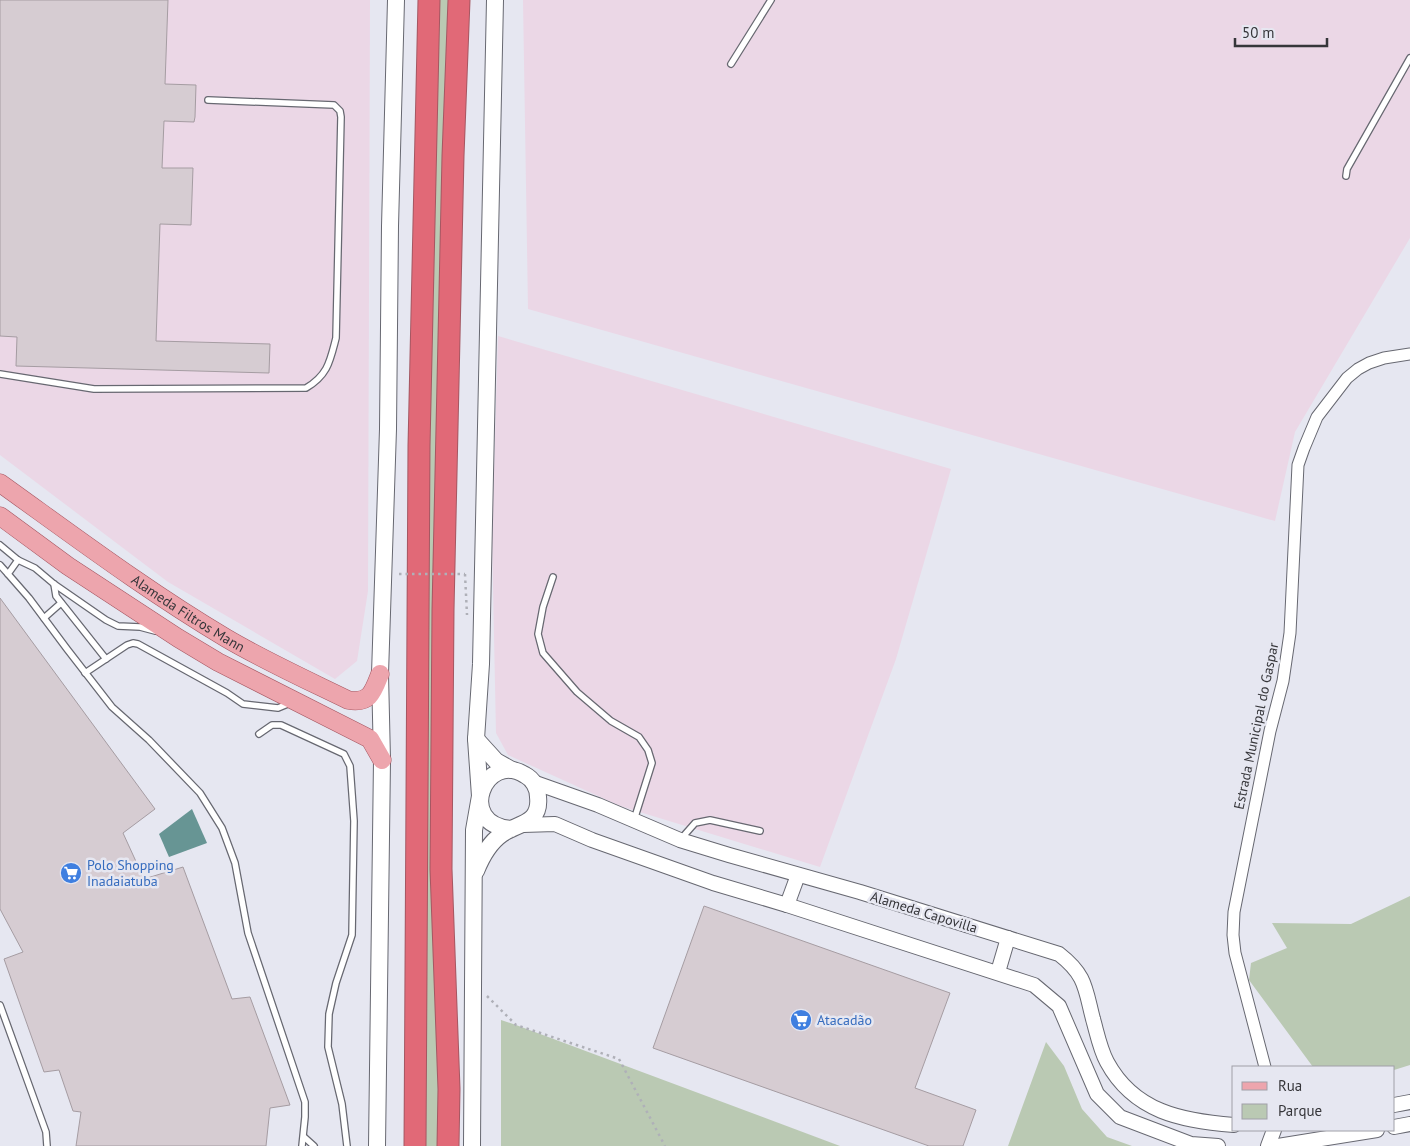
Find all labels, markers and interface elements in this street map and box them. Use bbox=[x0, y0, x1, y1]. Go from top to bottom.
scale bar bbox=[1235, 15, 1328, 47]
text: 50 m bbox=[1242, 23, 1275, 42]
street label: Alameda Filtros Mann bbox=[128, 571, 248, 656]
street label: Estrada Municipal do Gaspar bbox=[1230, 641, 1283, 811]
place label: Polo Shopping Inadaiatuba bbox=[87, 856, 174, 890]
supermarket icon: Polo Shopping Inadaiatuba bbox=[59, 861, 83, 885]
street label: Alameda Capovilla bbox=[868, 887, 980, 937]
supermarket icon: Atacadão bbox=[789, 1008, 813, 1032]
place label: Atacadão bbox=[817, 1011, 872, 1029]
legend bbox=[1232, 1066, 1395, 1131]
text: Rua bbox=[1278, 1076, 1302, 1095]
text: Parque bbox=[1278, 1101, 1322, 1120]

